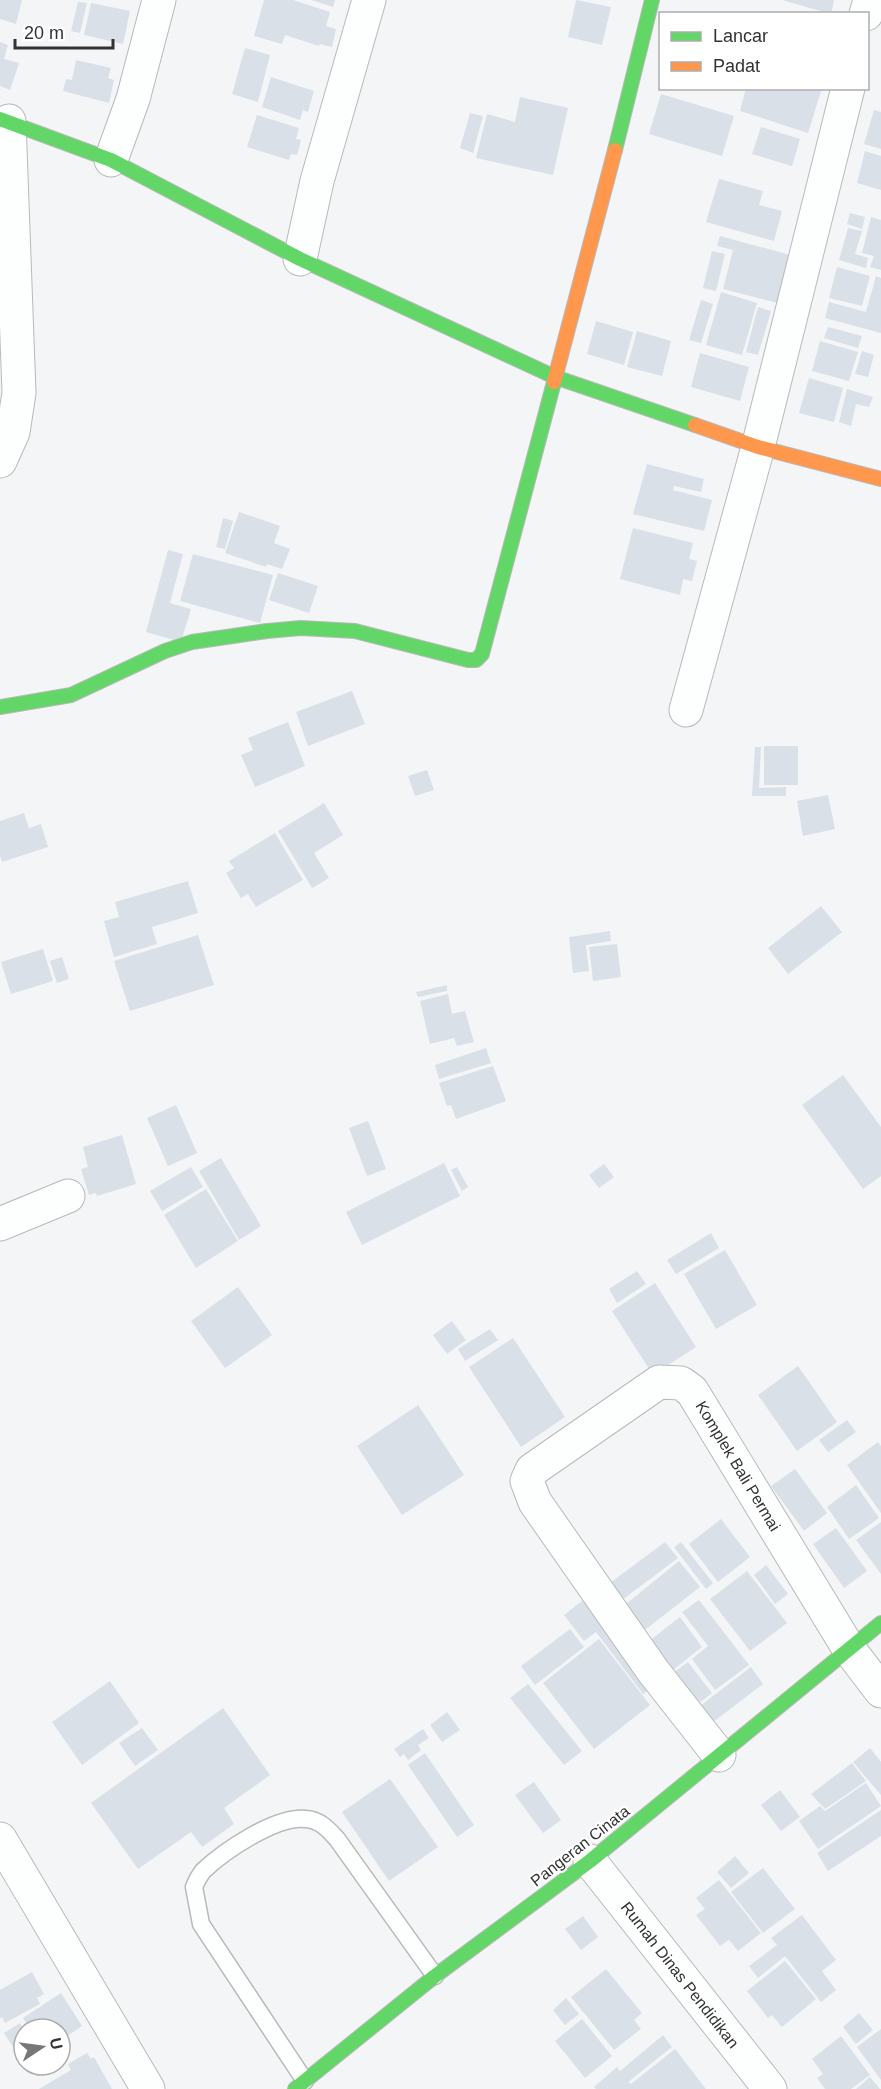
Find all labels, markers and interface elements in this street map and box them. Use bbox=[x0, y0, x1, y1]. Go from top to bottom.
scale bar bbox=[15, 12, 112, 50]
legend bbox=[659, 12, 869, 90]
text: 20 m bbox=[24, 23, 64, 43]
text: Lancar bbox=[713, 26, 768, 46]
text: Padat bbox=[713, 56, 760, 76]
street label: Komplek Bali Permai bbox=[692, 1398, 784, 1534]
street label: Pangeran Cinata bbox=[527, 1802, 633, 1890]
street label: Rumah Dinas Pendidikan bbox=[618, 1899, 742, 2051]
north arrow bbox=[12, 2017, 72, 2077]
text: U bbox=[47, 2036, 66, 2051]

